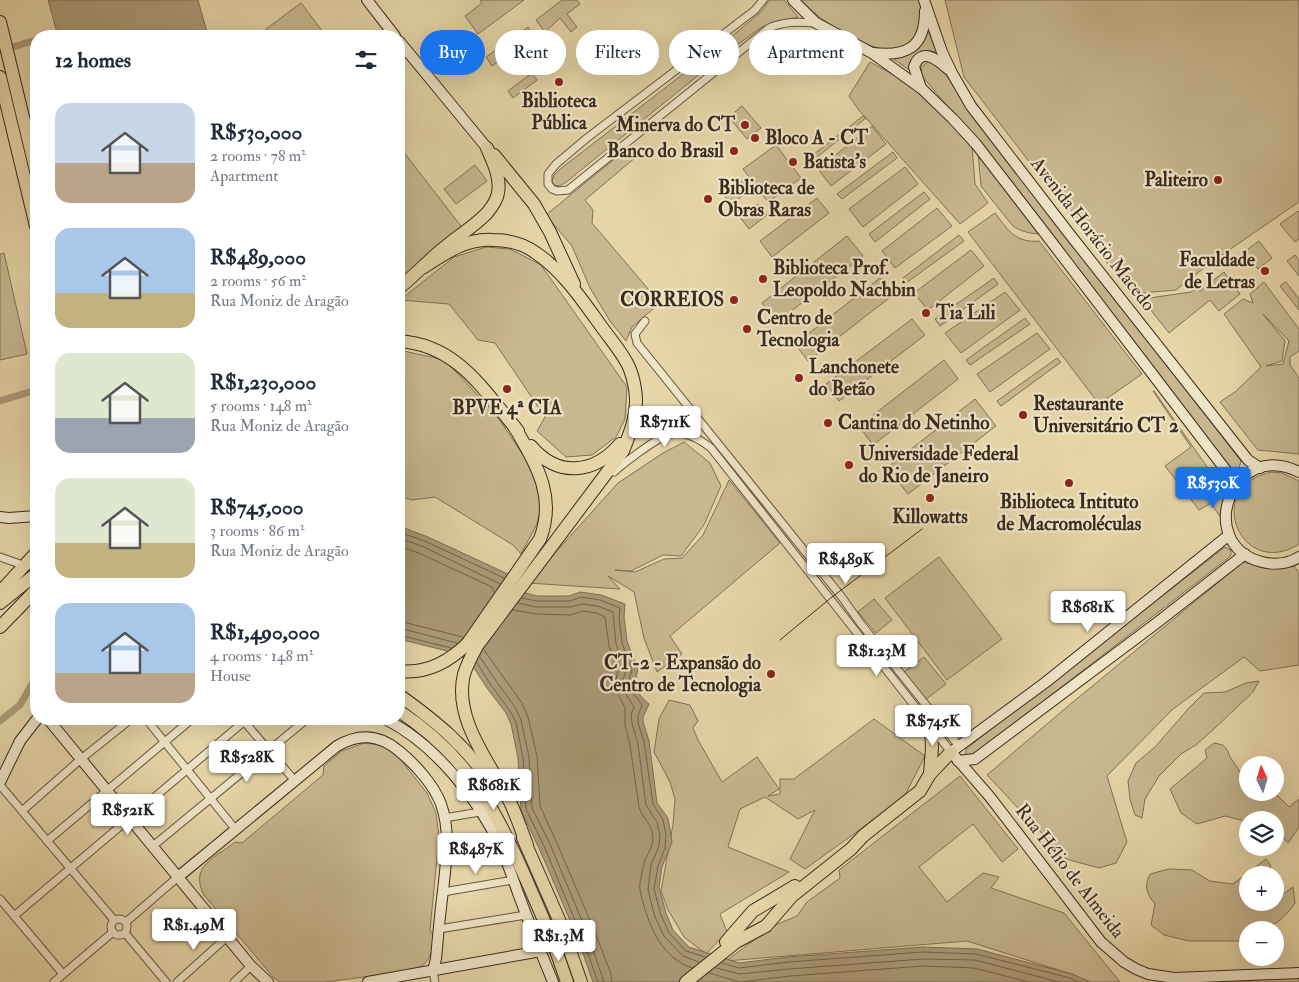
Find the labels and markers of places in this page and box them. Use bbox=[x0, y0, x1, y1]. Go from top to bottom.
marker: Biblioteca Pública bbox=[553, 76, 565, 88]
place label: Biblioteca Pública bbox=[521, 89, 598, 135]
place label: Minerva do CT bbox=[615, 113, 736, 137]
marker: Minerva do CT bbox=[739, 119, 751, 131]
place label: Bloco A - CT bbox=[765, 126, 869, 150]
marker: Bloco A - CT bbox=[749, 132, 761, 144]
place label: Banco do Brasil bbox=[607, 139, 724, 163]
marker: Banco do Brasil bbox=[728, 145, 740, 157]
place label: Batista's bbox=[803, 150, 866, 174]
marker: Batista's bbox=[787, 156, 799, 168]
place label: Paliteiro bbox=[1144, 168, 1208, 192]
marker: Paliteiro bbox=[1212, 174, 1224, 186]
place label: Biblioteca de Obras Raras bbox=[718, 176, 814, 222]
marker: Biblioteca de Obras Raras bbox=[702, 193, 714, 205]
place label: Faculdade de Letras bbox=[1179, 248, 1255, 294]
place label: Biblioteca Prof. Leopoldo Nachbin bbox=[773, 256, 916, 303]
marker: Faculdade de Letras bbox=[1259, 265, 1271, 277]
marker: Biblioteca Prof. Leopoldo Nachbin bbox=[757, 273, 769, 285]
place label: CORREIOS bbox=[620, 288, 724, 312]
marker: CORREIOS bbox=[728, 294, 740, 306]
place label: Tia Lili bbox=[935, 301, 996, 325]
place label: Centro de Tecnologia bbox=[756, 306, 840, 353]
marker: Tia Lili bbox=[920, 307, 932, 319]
marker: Centro de Tecnologia bbox=[741, 323, 753, 335]
place label: Lanchonete do Betão bbox=[809, 355, 899, 401]
marker: Lanchonete do Betão bbox=[793, 372, 805, 384]
marker: BPVE 4ª CIA bbox=[501, 383, 513, 395]
place label: Restaurante Universitário CT 2 bbox=[1033, 392, 1179, 438]
place label: BPVE 4ª CIA bbox=[452, 396, 563, 420]
pin: R$711K bbox=[624, 406, 706, 448]
marker: Restaurante Universitário CT 2 bbox=[1017, 409, 1029, 421]
place label: Cantina do Netinho bbox=[838, 411, 989, 435]
marker: Cantina do Netinho bbox=[822, 417, 834, 429]
place label: Universidade Federal do Rio de Janeiro bbox=[859, 442, 1019, 488]
marker: Universidade Federal do Rio de Janeiro bbox=[843, 459, 855, 471]
pin: R$530K bbox=[1172, 466, 1254, 509]
marker: Biblioteca Intituto de Macromoléculas bbox=[1063, 477, 1075, 489]
place label: Biblioteca Intituto de Macromoléculas bbox=[997, 490, 1142, 536]
marker: Killowatts bbox=[924, 492, 936, 504]
place label: Killowatts bbox=[892, 505, 968, 529]
pin: R$489K bbox=[805, 542, 887, 585]
pin: R$681K bbox=[1047, 590, 1129, 633]
pin: R$1.23M bbox=[831, 634, 923, 677]
place label: CT-2 - Expansão do Centro de Tecnologia bbox=[600, 651, 762, 698]
marker: CT-2 - Expansão do Centro de Tecnologia bbox=[765, 668, 777, 680]
pin: R$745K bbox=[892, 704, 974, 747]
pin: R$528K bbox=[206, 740, 288, 783]
pin: R$681K bbox=[453, 768, 535, 811]
pin: R$521K bbox=[87, 794, 169, 836]
pin: R$487K bbox=[435, 832, 517, 875]
pin: R$1.49M bbox=[148, 908, 240, 951]
pin: R$1.3M bbox=[518, 920, 600, 962]

